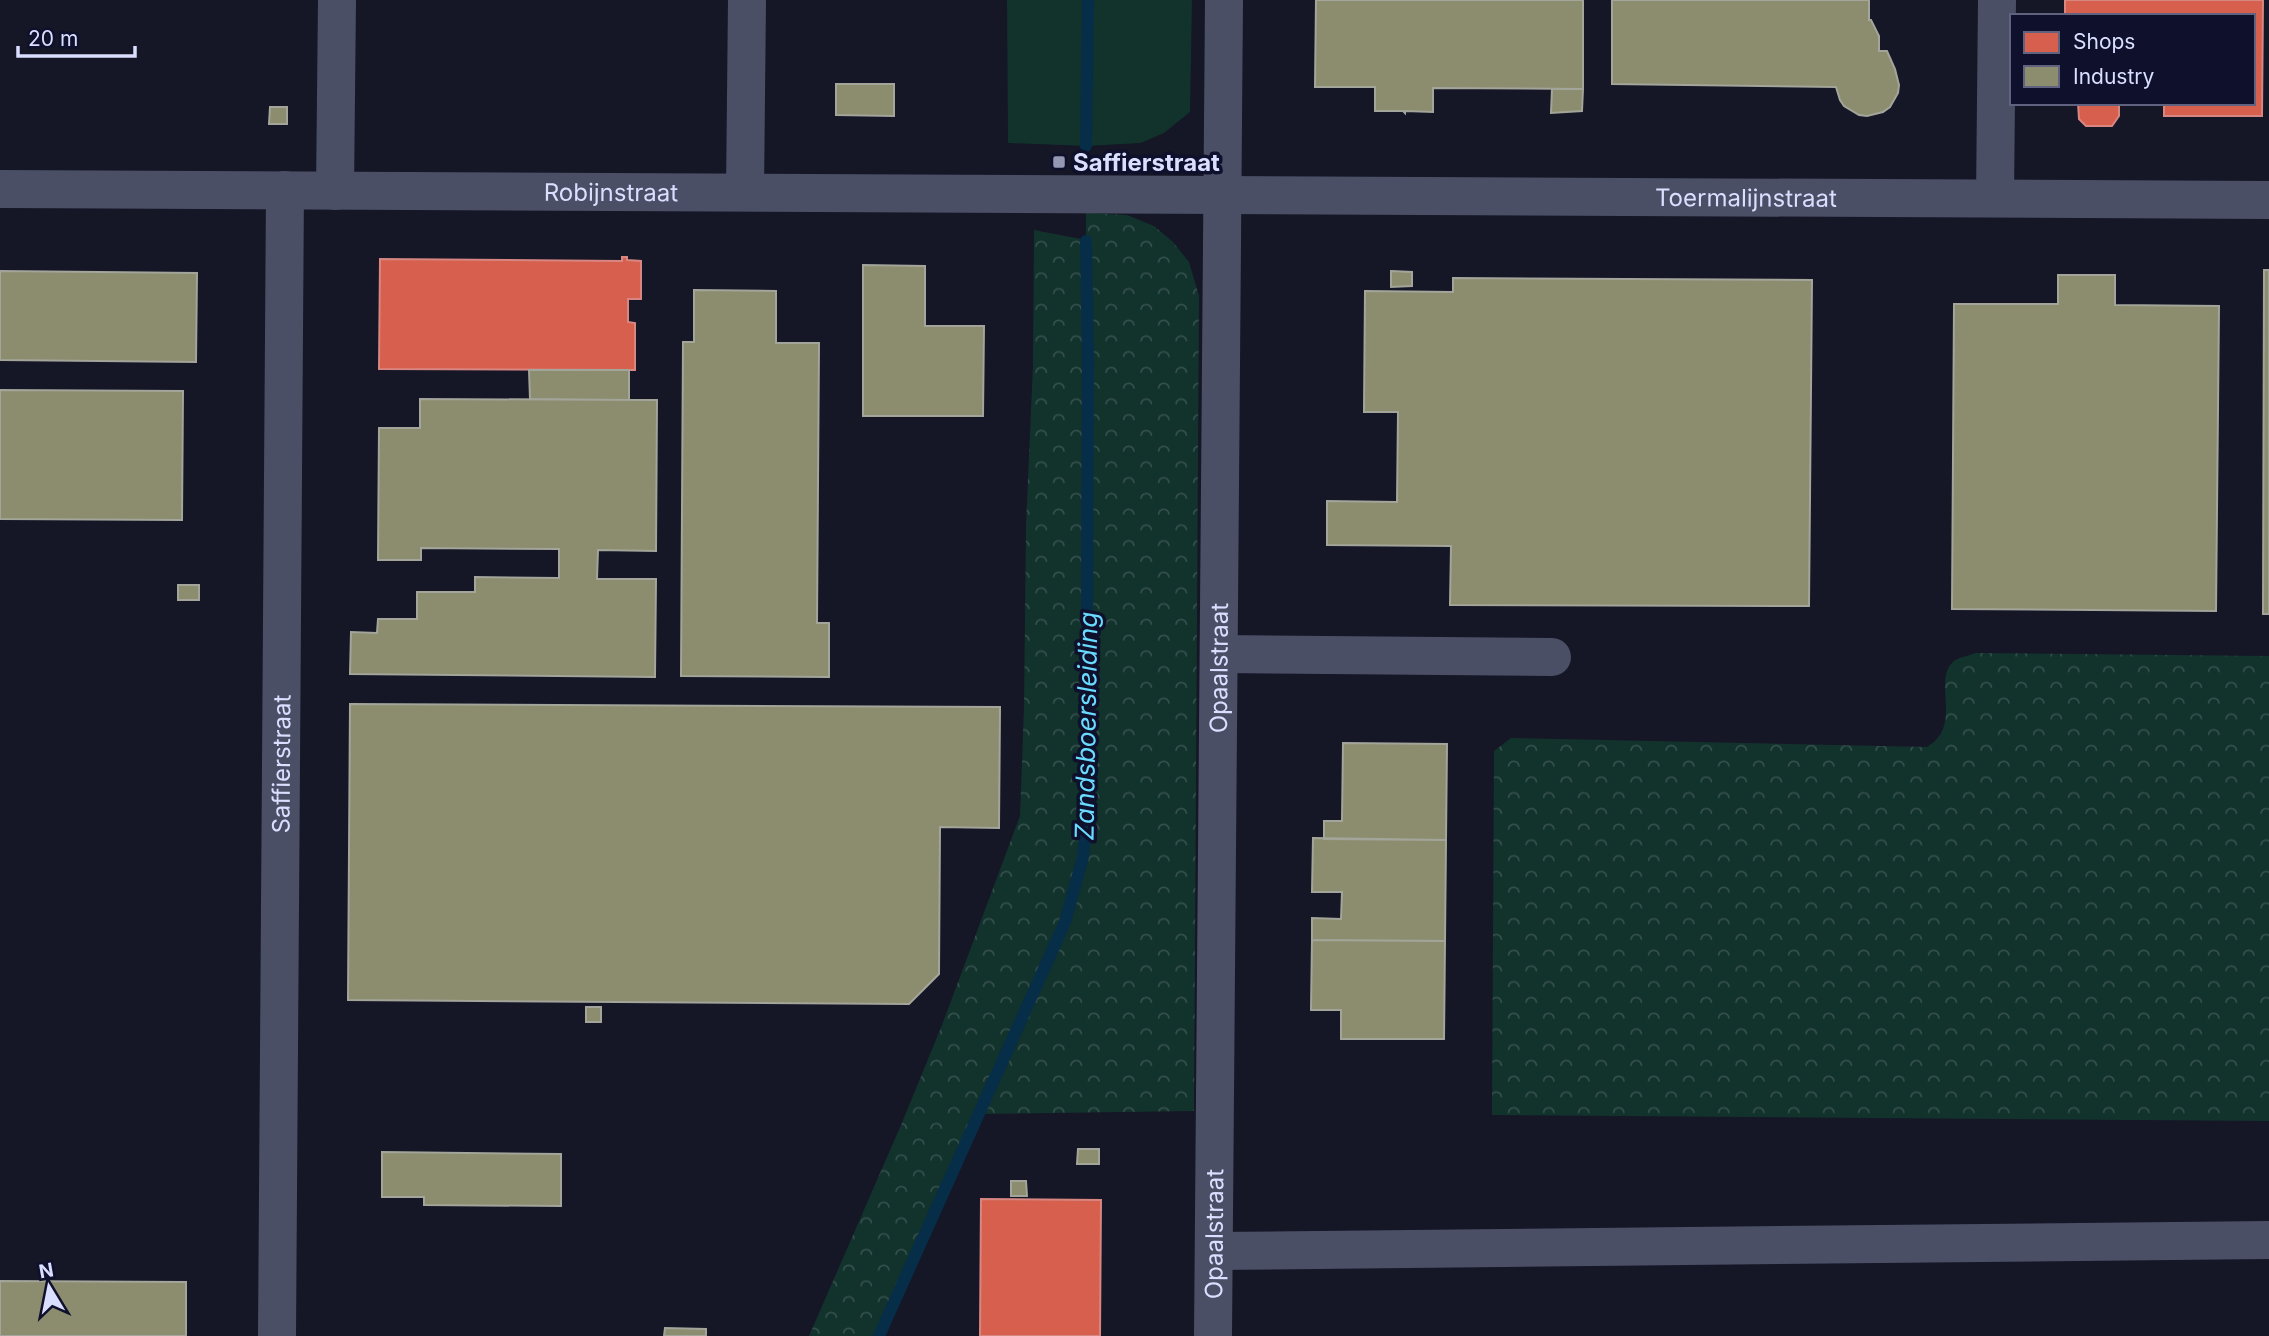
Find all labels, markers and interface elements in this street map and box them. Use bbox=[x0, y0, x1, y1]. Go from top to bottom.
scale bar bbox=[18, 14, 135, 58]
legend bbox=[2010, 14, 2255, 105]
text: 20 m bbox=[28, 26, 78, 51]
text: Shops bbox=[2073, 29, 2135, 54]
text: Industry bbox=[2073, 64, 2155, 89]
place label: Saffierstraat bbox=[1073, 148, 1220, 177]
marker: Saffierstraat bbox=[1051, 154, 1067, 170]
street label: Robijnstraat bbox=[544, 177, 678, 207]
street label: Toermalijnstraat bbox=[1655, 183, 1837, 212]
street label: Opaalstraat bbox=[1203, 603, 1234, 733]
water label: Zandsboersleiding bbox=[1069, 611, 1103, 841]
street label: Saffierstraat bbox=[266, 694, 296, 834]
street label: Opaalstraat bbox=[1199, 1169, 1229, 1299]
north arrow bbox=[14, 1252, 84, 1322]
text: N bbox=[37, 1258, 55, 1283]

